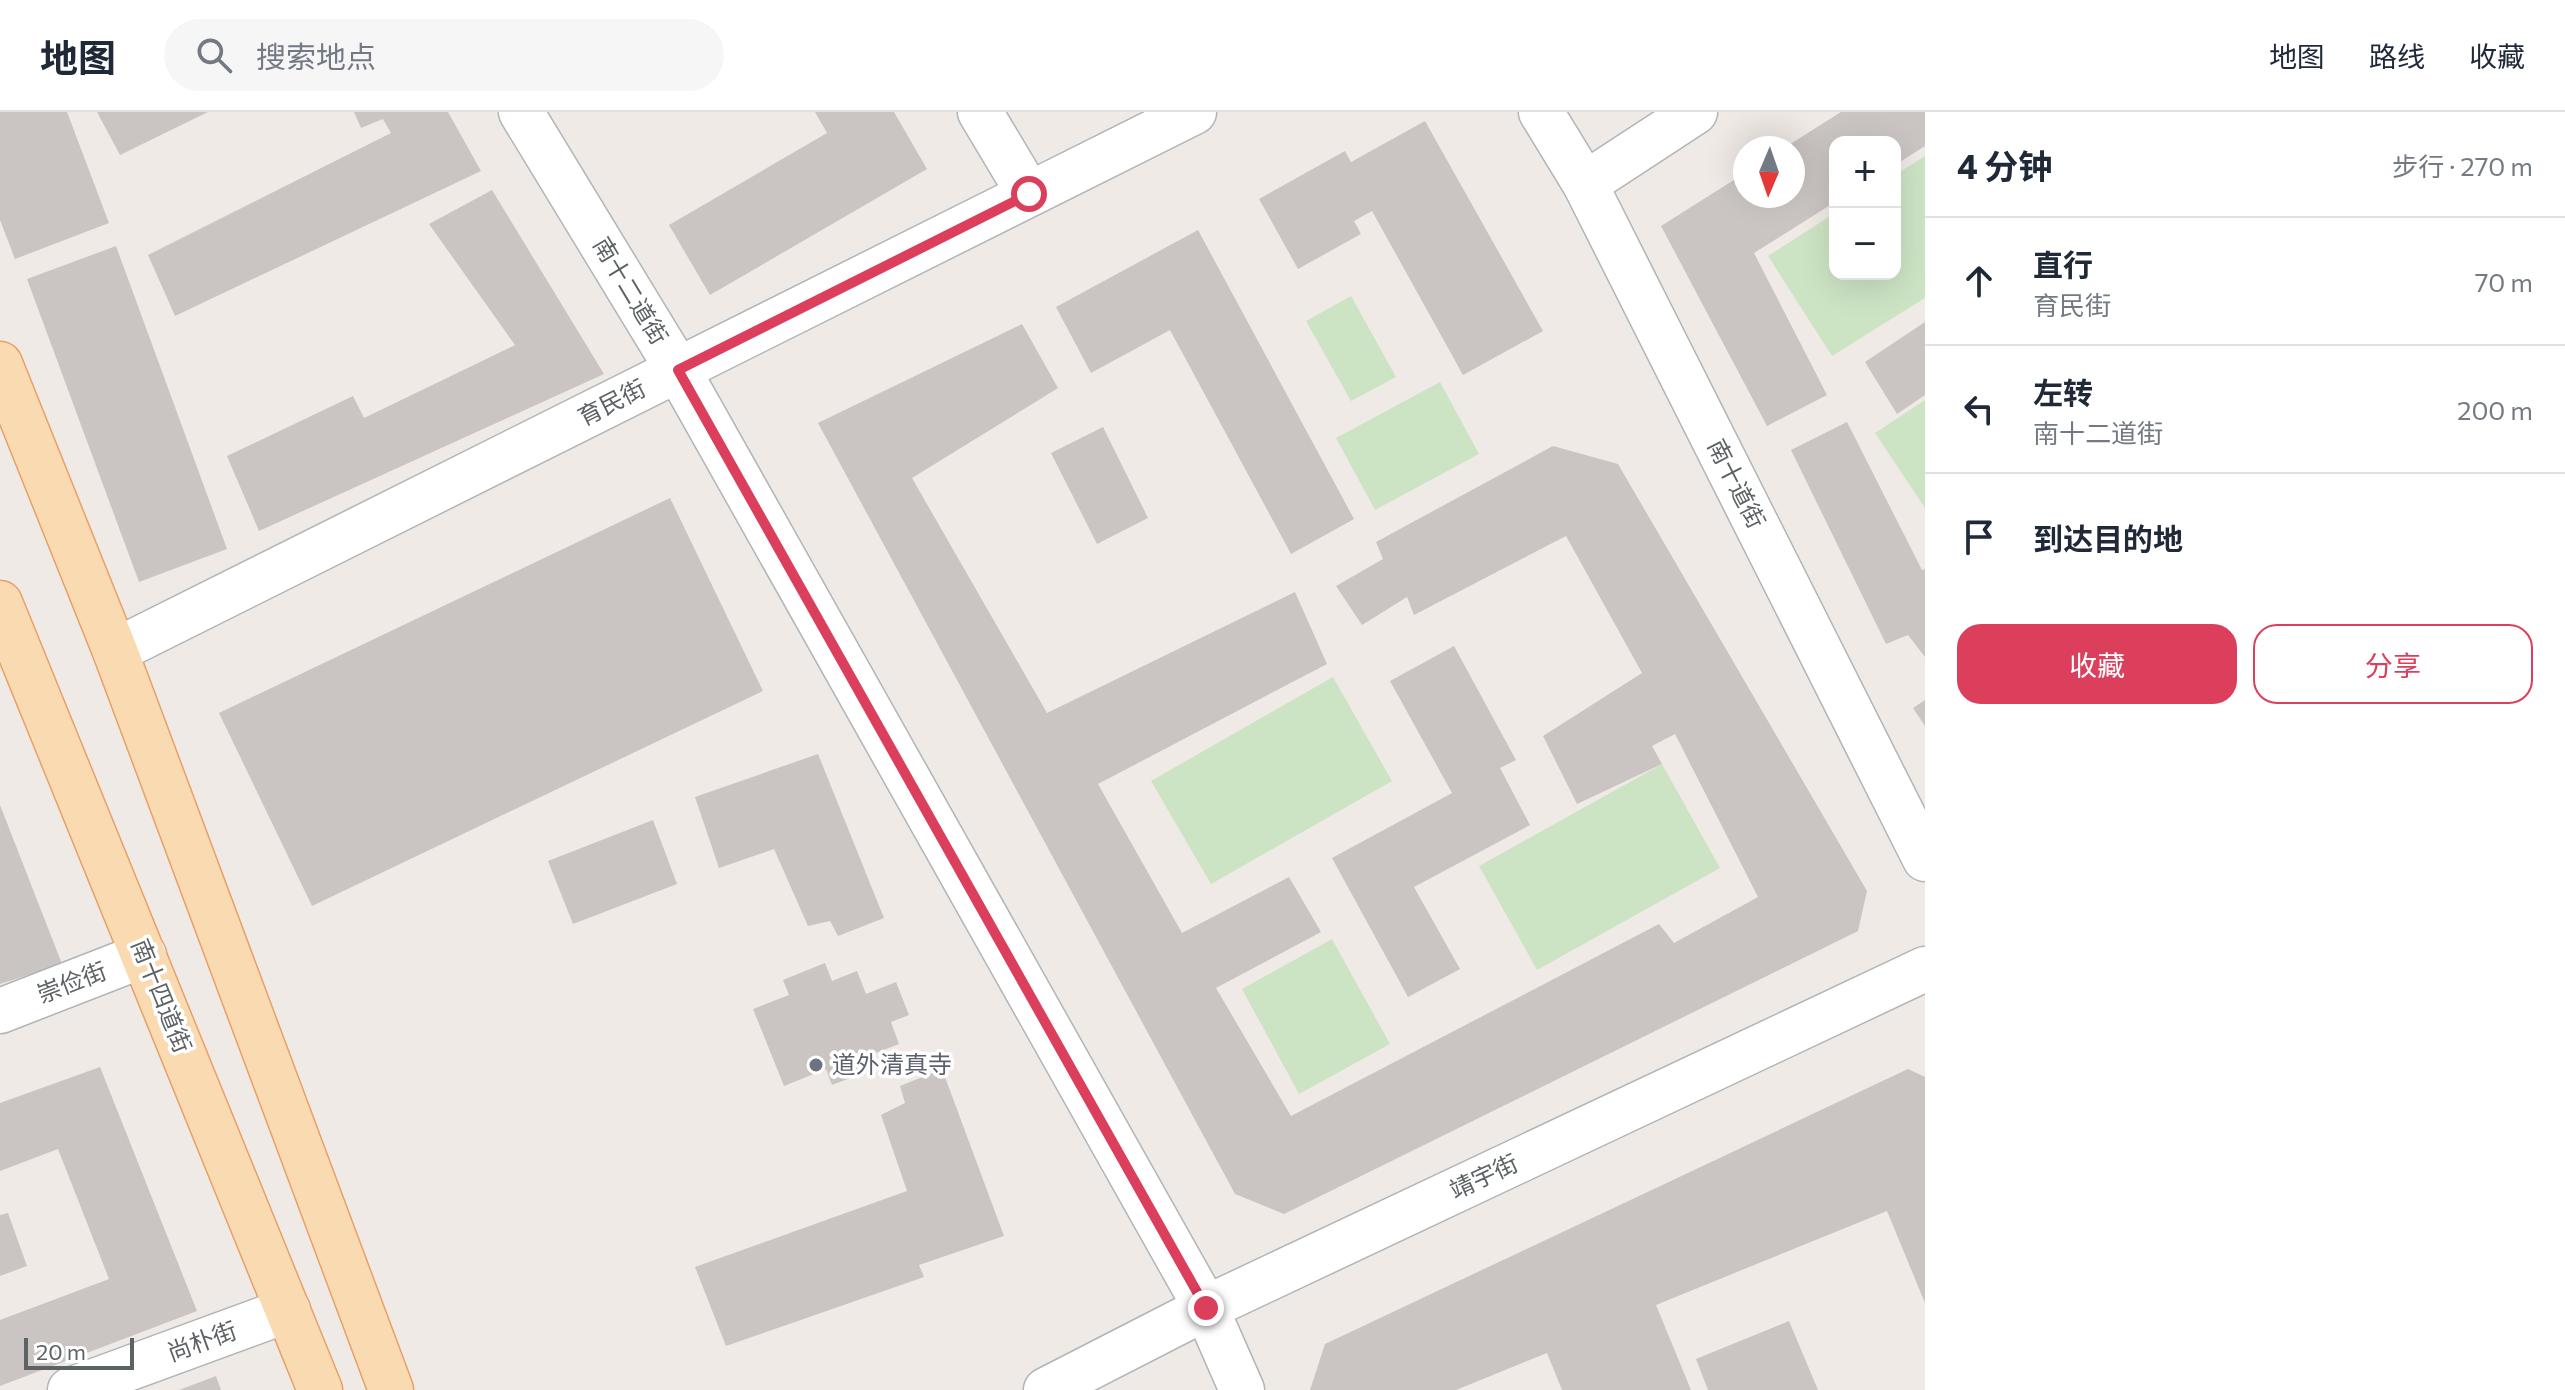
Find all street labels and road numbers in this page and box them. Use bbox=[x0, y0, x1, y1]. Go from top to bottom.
street label: 南十二道街 bbox=[588, 231, 675, 349]
street label: 育民街 bbox=[573, 372, 650, 431]
street label: 南十道街 bbox=[1703, 434, 1772, 533]
street label: 南十四道街 bbox=[126, 934, 198, 1057]
street label: 崇俭街 bbox=[33, 955, 110, 1008]
street label: 靖宇街 bbox=[1445, 1147, 1522, 1204]
street label: 尚朴街 bbox=[163, 1315, 240, 1367]

